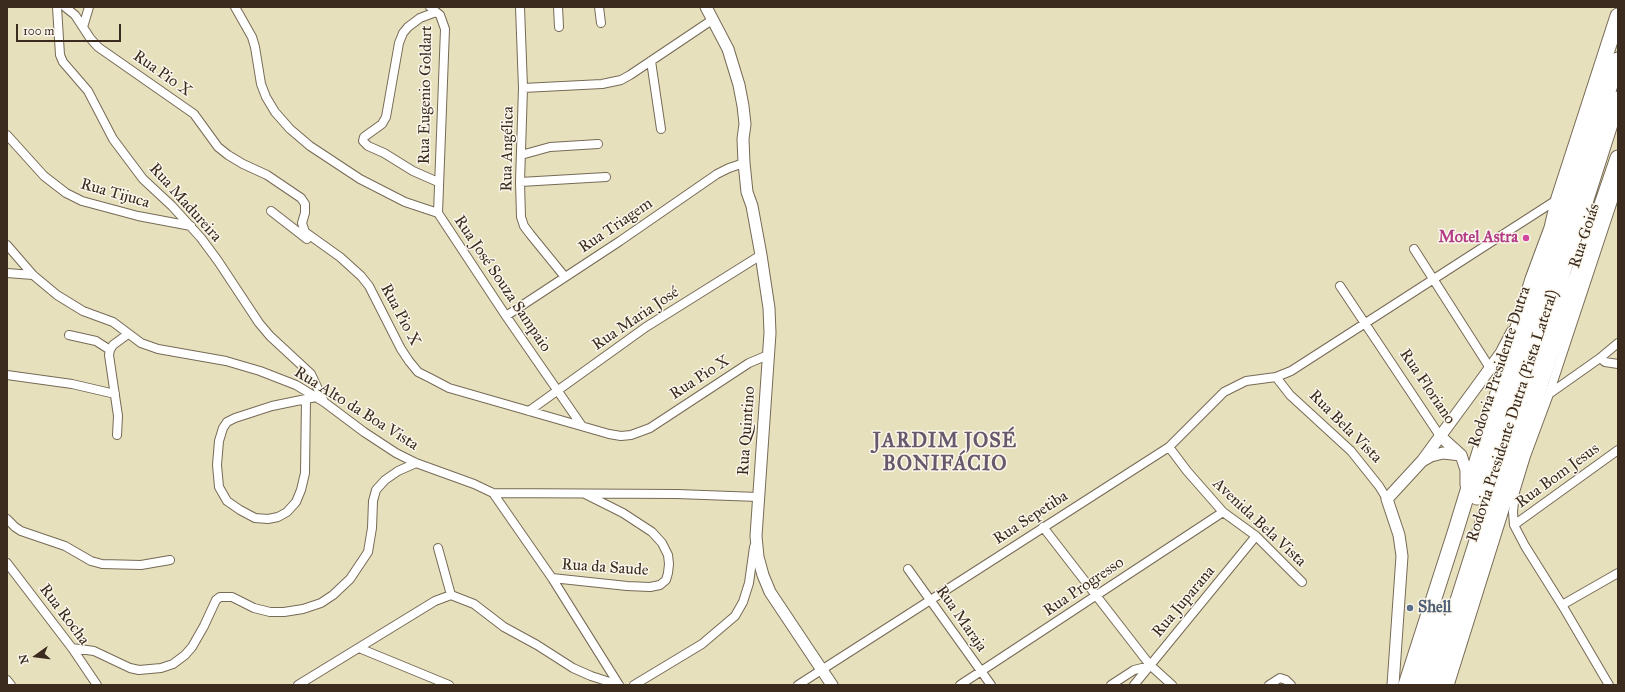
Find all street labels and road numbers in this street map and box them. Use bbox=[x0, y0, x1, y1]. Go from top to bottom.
street label: Rua Eugenio Goldart bbox=[415, 25, 437, 165]
street label: Rua Pio X bbox=[129, 47, 195, 101]
street label: Rua Angélica bbox=[498, 106, 518, 192]
street label: Rua Madureira bbox=[145, 160, 225, 246]
street label: Rua Tijuca bbox=[78, 175, 152, 213]
street label: Rua Triagem bbox=[575, 194, 657, 258]
street label: Rua Goiás bbox=[1566, 201, 1604, 271]
street label: Rua José Souza Sampaio bbox=[449, 212, 555, 356]
street label: Rua Pio X bbox=[376, 281, 424, 349]
street label: Rua Maria José bbox=[589, 283, 683, 355]
street label: Rodovia Presidente Dutra bbox=[1465, 284, 1535, 450]
street label: Rodovia Presidente Dutra (Pista Lateral) bbox=[1463, 288, 1563, 544]
street label: Rua Floriano bbox=[1395, 346, 1459, 428]
street label: Rua Pio X bbox=[667, 352, 733, 404]
street label: Rua Alto da Boa Vista bbox=[290, 363, 422, 455]
street label: Rua Quintino bbox=[734, 386, 760, 476]
street label: Rua Bela Vista bbox=[1304, 386, 1386, 468]
street label: Rua Bom Jesus bbox=[1513, 439, 1603, 513]
street label: Avenida Bela Vista bbox=[1208, 475, 1310, 571]
street label: Rua Sepetiba bbox=[990, 487, 1072, 549]
street label: Rua Progresso bbox=[1040, 553, 1128, 621]
street label: Rua da Saude bbox=[561, 555, 649, 581]
street label: Rua Juparana bbox=[1149, 562, 1219, 642]
street label: Rua Rocha bbox=[35, 581, 93, 649]
street label: Rua Maraja bbox=[931, 582, 991, 656]

